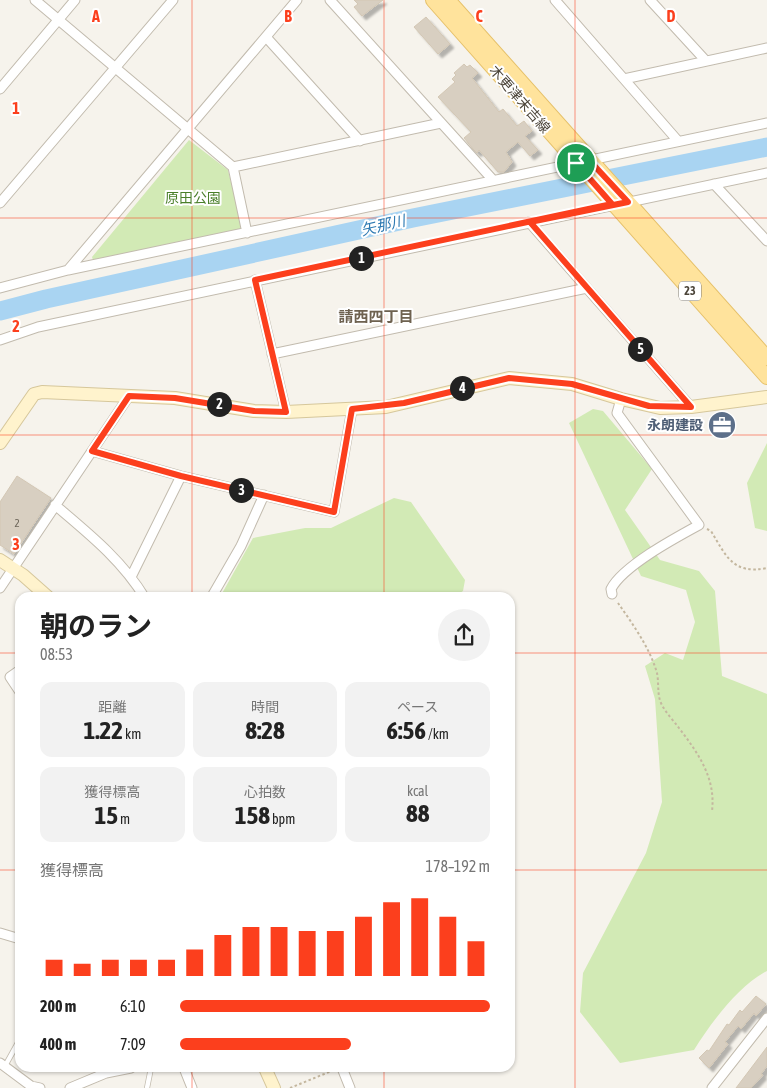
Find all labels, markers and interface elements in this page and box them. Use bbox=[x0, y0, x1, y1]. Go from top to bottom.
text: A bbox=[91, 7, 100, 25]
text: B bbox=[284, 7, 292, 25]
text: C bbox=[475, 7, 483, 25]
text: D bbox=[667, 7, 676, 25]
street label: 木更津末吉線 bbox=[486, 62, 554, 136]
text: 1 bbox=[12, 99, 20, 117]
pin bbox=[555, 142, 597, 184]
icon: arrive bbox=[562, 149, 590, 177]
park label: 原田公園 bbox=[165, 190, 221, 206]
water label: 矢那川 bbox=[359, 211, 409, 238]
pin: 1 bbox=[348, 246, 374, 270]
text: 1 bbox=[358, 250, 365, 266]
road number: 23 bbox=[679, 282, 701, 300]
district label: 請西四丁目 bbox=[338, 308, 414, 325]
text: 2 bbox=[12, 317, 20, 335]
pin: 5 bbox=[628, 336, 652, 362]
text: 5 bbox=[637, 341, 644, 357]
pin: 4 bbox=[450, 376, 474, 400]
text: 4 bbox=[459, 380, 466, 396]
pin: 2 bbox=[206, 392, 232, 416]
text: 2 bbox=[216, 396, 223, 412]
office icon: 永朗建設 bbox=[707, 410, 737, 440]
place label: 永朗建設 bbox=[647, 417, 703, 433]
pin: 3 bbox=[228, 478, 254, 502]
text: 3 bbox=[238, 482, 245, 498]
house number: 2 bbox=[14, 517, 20, 529]
text: 3 bbox=[12, 535, 20, 553]
button: share bbox=[438, 609, 490, 661]
text: 朝のラン bbox=[40, 610, 152, 642]
text: 08:53 bbox=[40, 645, 73, 663]
text: 距離 bbox=[98, 699, 126, 715]
text: 時間 bbox=[251, 699, 279, 715]
text: ペース bbox=[397, 699, 438, 715]
text: 1.22 bbox=[83, 716, 123, 744]
text: 8:28 bbox=[245, 716, 285, 744]
text: 6:56 bbox=[386, 716, 426, 744]
text: km bbox=[123, 726, 141, 742]
text: /km bbox=[426, 726, 449, 742]
text: kcal bbox=[407, 783, 428, 799]
text: 獲得標高 bbox=[84, 784, 140, 800]
text: 心拍数 bbox=[244, 784, 286, 800]
text: 88 bbox=[406, 799, 429, 827]
text: 15 bbox=[95, 801, 118, 829]
text: 158 bbox=[235, 801, 270, 829]
text: m bbox=[118, 811, 130, 827]
text: bpm bbox=[270, 811, 295, 827]
text: 178–192 m bbox=[426, 857, 490, 875]
text: 獲得標高 bbox=[40, 861, 104, 879]
text: 200 m bbox=[40, 997, 76, 1015]
text: 6:10 bbox=[120, 997, 145, 1015]
text: 400 m bbox=[40, 1035, 76, 1053]
text: 7:09 bbox=[120, 1035, 146, 1053]

